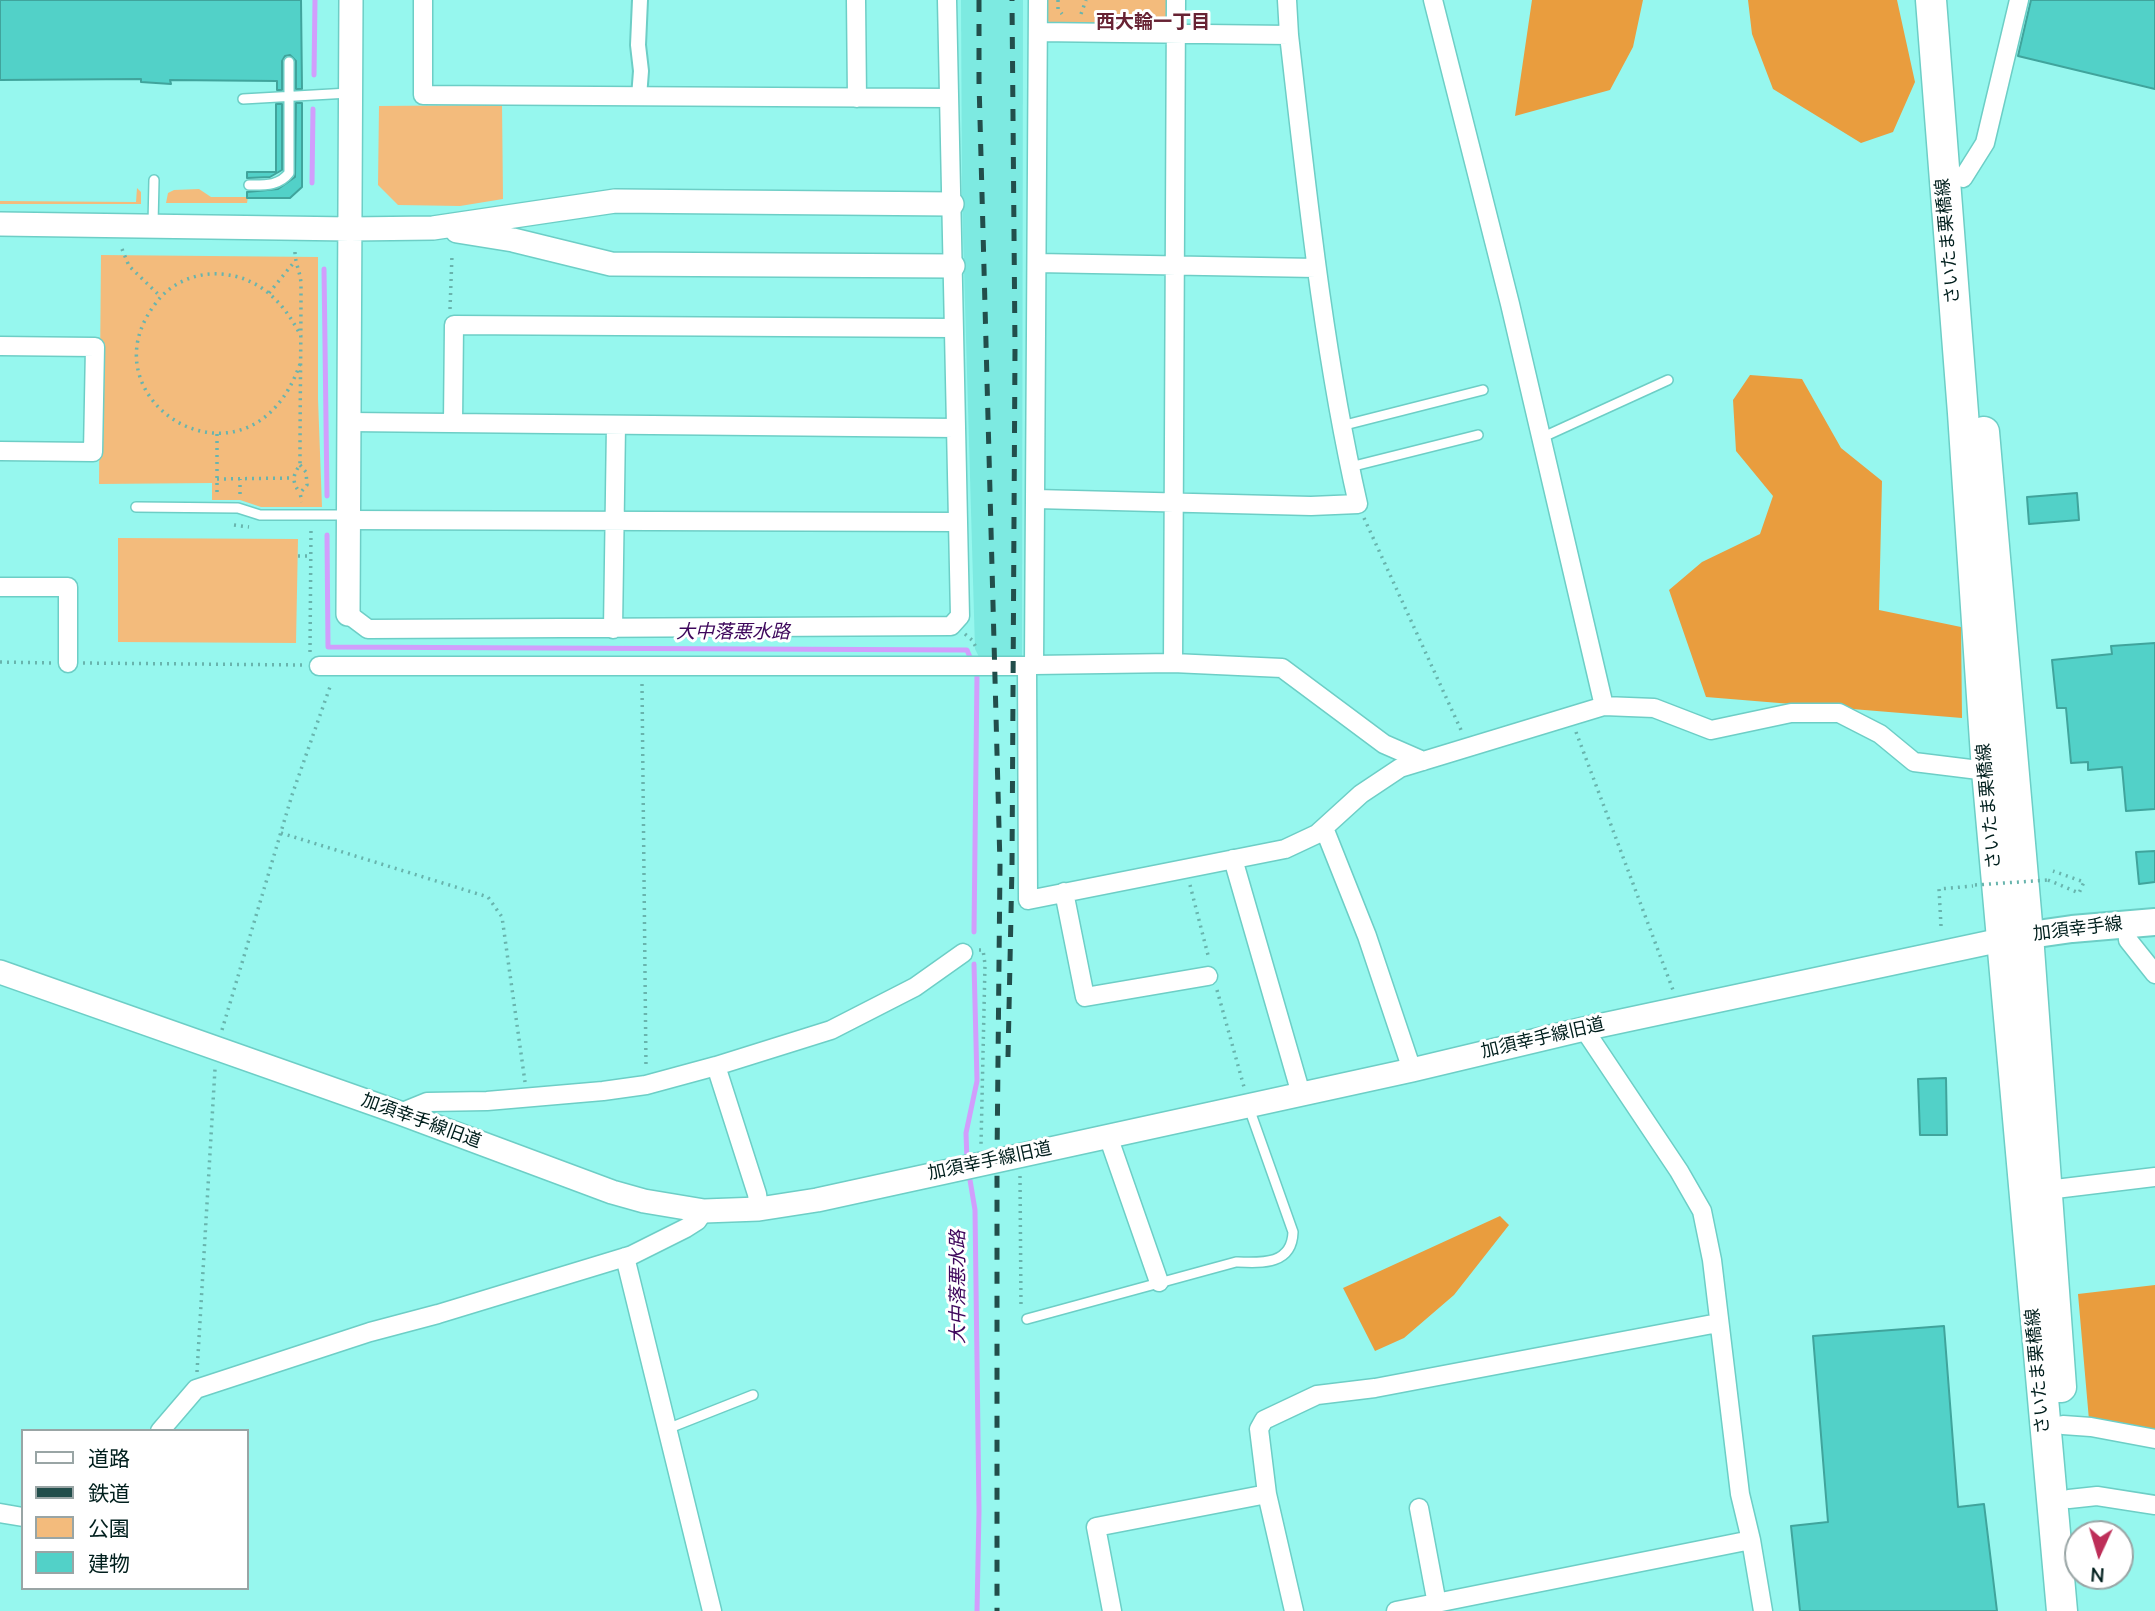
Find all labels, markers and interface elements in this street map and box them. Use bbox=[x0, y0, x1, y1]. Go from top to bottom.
district label: 西大輪一丁目 bbox=[1096, 12, 1210, 34]
street label: さいたま栗橋線 bbox=[1933, 177, 1965, 305]
water label: 大中落悪水路 bbox=[676, 622, 790, 644]
street label: さいたま栗橋線 bbox=[1974, 742, 2006, 870]
street label: 加須幸手線 bbox=[2032, 914, 2124, 946]
street label: 加須幸手線旧道 bbox=[1479, 1014, 1607, 1064]
street label: 加須幸手線旧道 bbox=[358, 1090, 484, 1154]
street label: 加須幸手線旧道 bbox=[926, 1138, 1054, 1186]
water label: 大中落悪水路 bbox=[948, 1230, 970, 1344]
street label: さいたま栗橋線 bbox=[2023, 1307, 2055, 1435]
legend bbox=[21, 1429, 248, 1590]
text: 道路 bbox=[88, 1445, 130, 1473]
text: 鉄道 bbox=[88, 1480, 130, 1508]
text: 公園 bbox=[88, 1515, 130, 1543]
north arrow bbox=[2064, 1520, 2134, 1590]
text: 建物 bbox=[88, 1550, 130, 1578]
text: N bbox=[2090, 1560, 2106, 1587]

